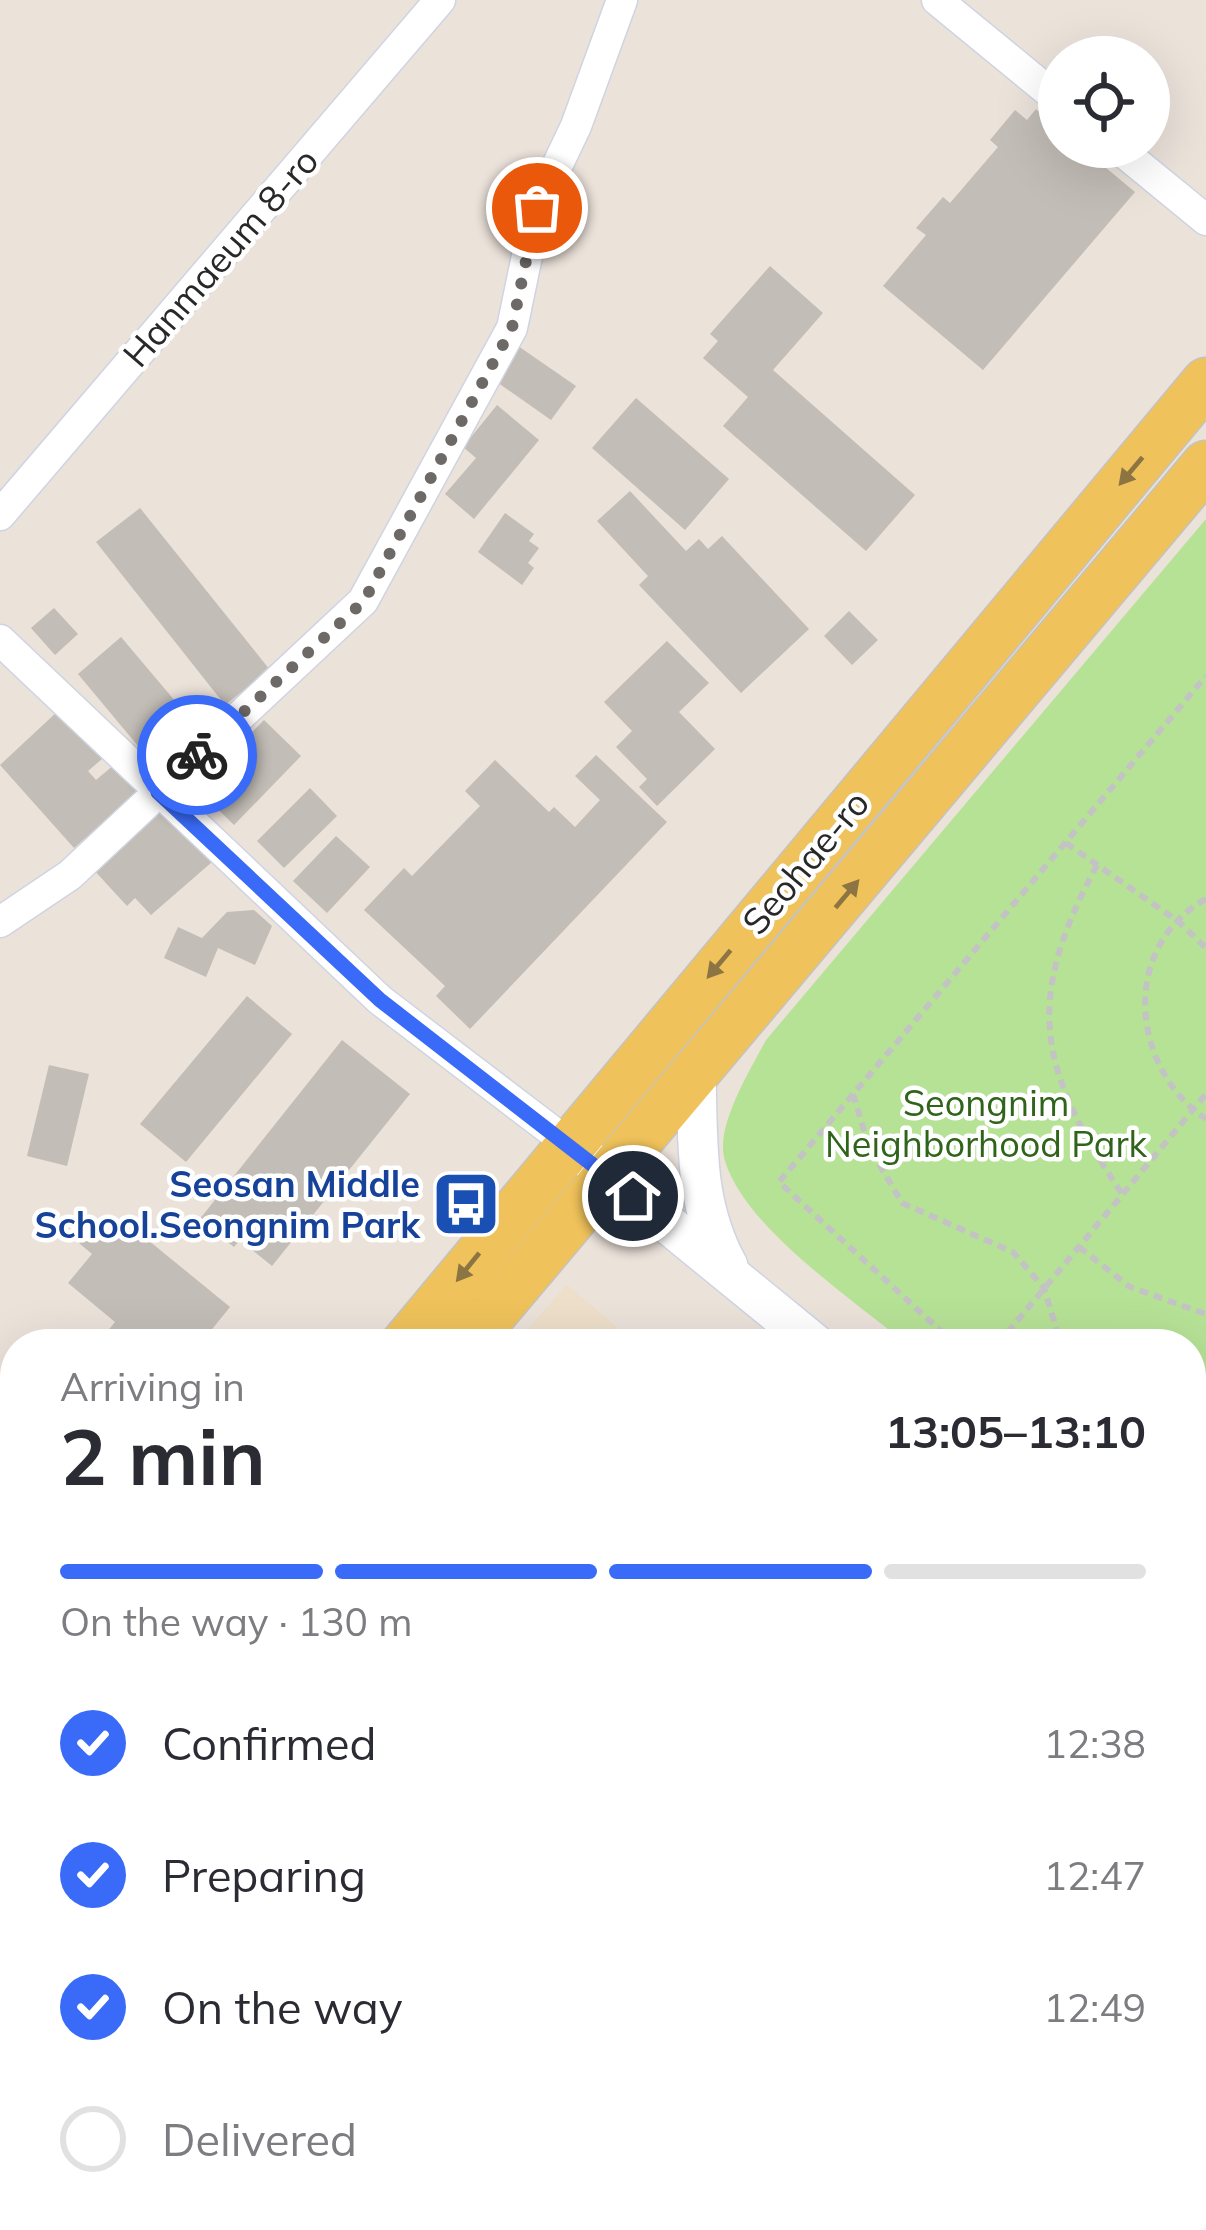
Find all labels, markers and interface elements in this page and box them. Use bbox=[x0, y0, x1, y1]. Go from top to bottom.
map controls bbox=[1038, 36, 1170, 168]
button: locate bbox=[1038, 36, 1170, 168]
street label: Hanmaeum 8-ro bbox=[113, 138, 327, 376]
pin bbox=[486, 157, 588, 259]
icon: bag bbox=[504, 175, 570, 241]
one-way arrow bbox=[1119, 456, 1144, 487]
courier bbox=[137, 695, 257, 815]
icon: bike bbox=[164, 722, 230, 788]
street label: Seohae-ro bbox=[732, 781, 878, 943]
one-way arrow bbox=[833, 879, 859, 909]
one-way arrow bbox=[707, 949, 733, 979]
park label: Seongnim Neighborhood Park bbox=[825, 1080, 1147, 1166]
pin bbox=[582, 1145, 684, 1247]
place label: Seosan Middle School.Seongnim Park bbox=[34, 1161, 421, 1247]
icon: home bbox=[600, 1163, 666, 1229]
bus stop icon: Seosan Middle School.Seongnim Park bbox=[431, 1169, 501, 1239]
one-way arrow bbox=[456, 1252, 482, 1282]
text: Arriving in bbox=[60, 1362, 245, 1411]
text: 13:05–13:10 bbox=[885, 1403, 1146, 1459]
text: 2 min bbox=[60, 1407, 266, 1505]
text: On the way · 130 m bbox=[60, 1597, 412, 1646]
icon: check bbox=[60, 1710, 126, 1776]
text: Confirmed bbox=[162, 1715, 376, 1771]
text: 12:38 bbox=[1044, 1719, 1146, 1768]
icon: check bbox=[60, 1842, 126, 1908]
text: Preparing bbox=[162, 1847, 366, 1903]
text: 12:47 bbox=[1044, 1851, 1146, 1900]
icon: check bbox=[60, 1974, 126, 2040]
text: On the way bbox=[162, 1979, 403, 2035]
text: 12:49 bbox=[1044, 1983, 1146, 2032]
text: Delivered bbox=[162, 2111, 357, 2167]

